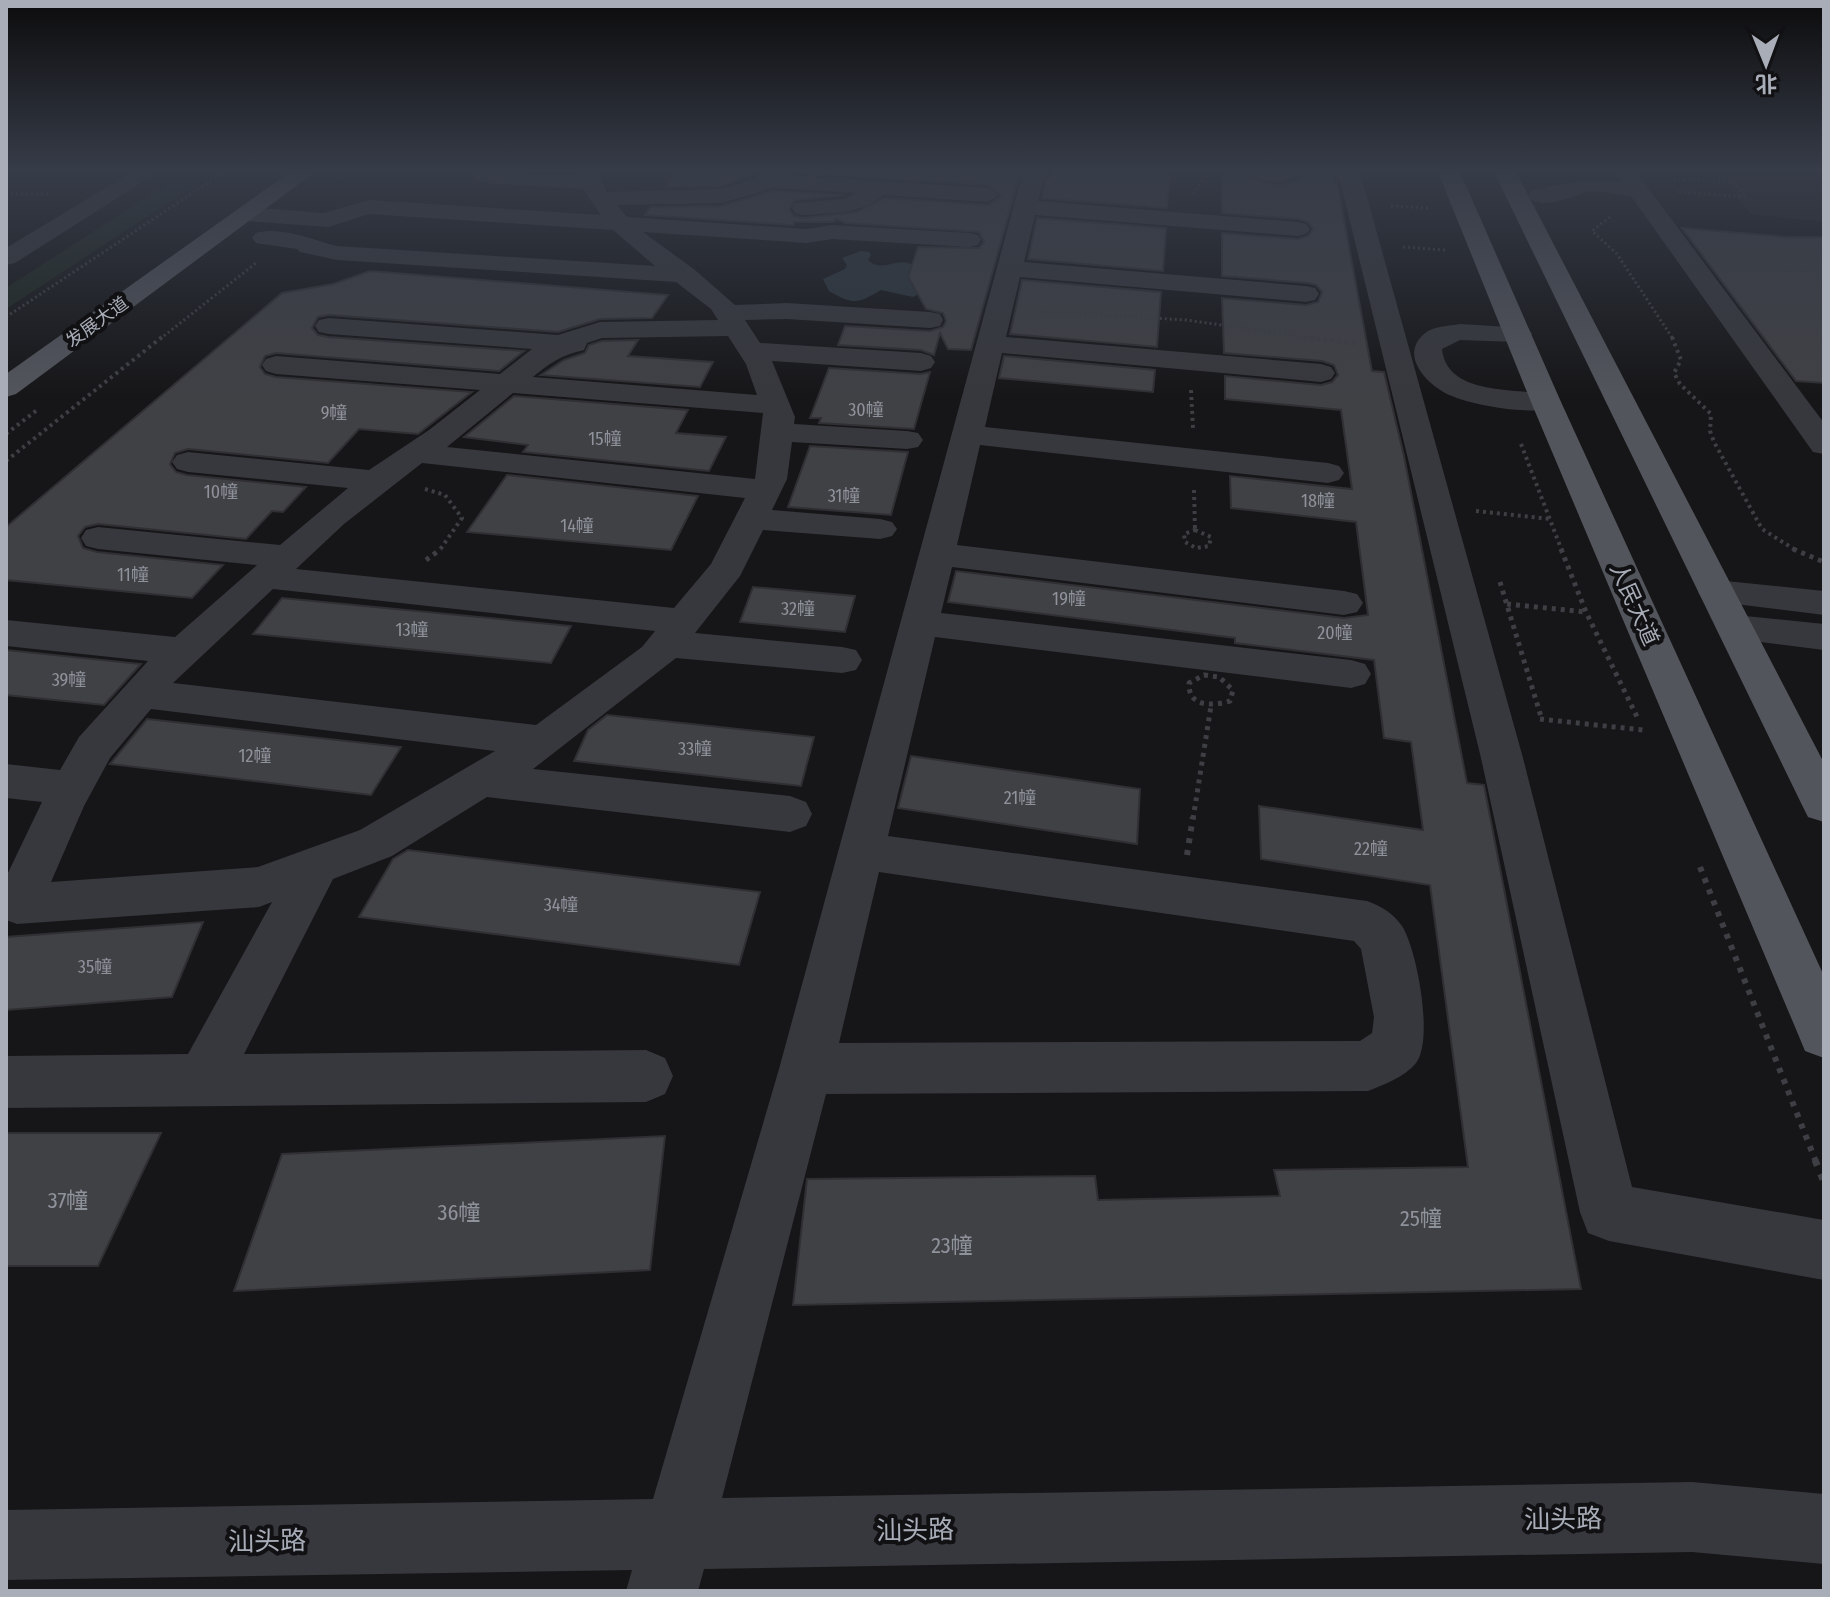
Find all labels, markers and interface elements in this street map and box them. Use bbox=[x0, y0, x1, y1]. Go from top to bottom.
north arrow bbox=[1726, 24, 1806, 104]
text: 北 bbox=[1755, 70, 1778, 97]
street label: 发展大道 bbox=[61, 292, 133, 352]
house number: 30幢 bbox=[848, 399, 884, 421]
house number: 9幢 bbox=[321, 402, 347, 424]
house number: 15幢 bbox=[588, 428, 622, 450]
house number: 10幢 bbox=[204, 481, 238, 503]
house number: 31幢 bbox=[828, 485, 860, 507]
house number: 18幢 bbox=[1301, 490, 1335, 512]
house number: 14幢 bbox=[560, 515, 594, 537]
street label: 人民大道 bbox=[1604, 559, 1665, 650]
house number: 11幢 bbox=[117, 564, 149, 586]
house number: 19幢 bbox=[1052, 588, 1086, 610]
house number: 32幢 bbox=[781, 598, 815, 620]
house number: 13幢 bbox=[395, 619, 429, 641]
house number: 20幢 bbox=[1317, 622, 1353, 644]
house number: 39幢 bbox=[52, 669, 86, 691]
house number: 33幢 bbox=[678, 738, 712, 760]
house number: 12幢 bbox=[239, 745, 271, 767]
house number: 21幢 bbox=[1004, 787, 1036, 809]
house number: 22幢 bbox=[1354, 838, 1388, 860]
house number: 34幢 bbox=[544, 894, 578, 916]
house number: 35幢 bbox=[78, 956, 112, 978]
house number: 37幢 bbox=[48, 1187, 88, 1214]
house number: 36幢 bbox=[438, 1199, 480, 1226]
house number: 25幢 bbox=[1400, 1205, 1442, 1232]
house number: 23幢 bbox=[931, 1232, 973, 1259]
street label: 汕头路 bbox=[1524, 1503, 1602, 1536]
street label: 汕头路 bbox=[876, 1514, 954, 1547]
street label: 汕头路 bbox=[228, 1525, 306, 1558]

